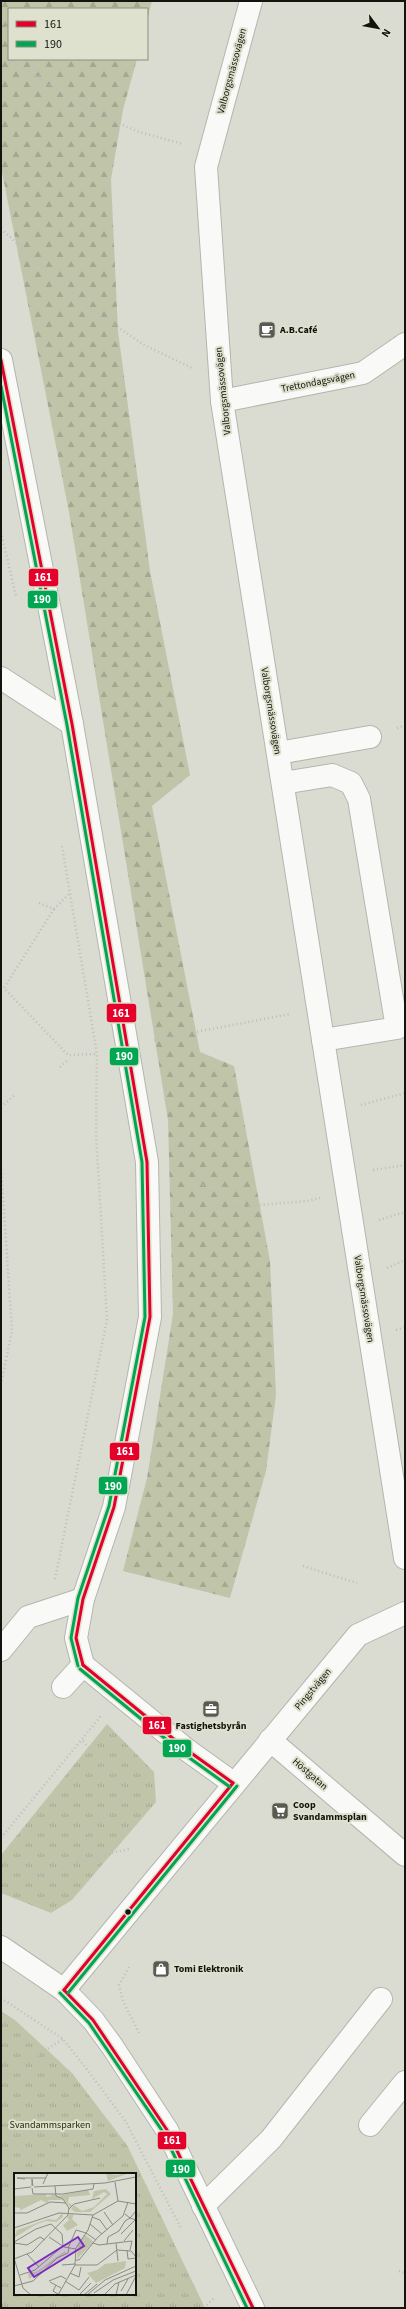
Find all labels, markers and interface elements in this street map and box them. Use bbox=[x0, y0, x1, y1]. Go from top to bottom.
legend bbox=[8, 8, 148, 60]
north arrow bbox=[358, 8, 398, 48]
text: 161 bbox=[44, 16, 62, 33]
text: N bbox=[378, 26, 394, 40]
street label: Valborgsmässovägen bbox=[214, 27, 250, 115]
text: 190 bbox=[44, 36, 62, 53]
cafe icon: A.B.Café bbox=[257, 320, 277, 340]
place label: A.B.Café bbox=[279, 323, 317, 337]
street label: Valborgsmässovägen bbox=[211, 347, 235, 435]
street label: Trettondagsvägen bbox=[280, 368, 356, 396]
line badge: 161 bbox=[28, 568, 59, 587]
text: 161 bbox=[34, 570, 52, 585]
line badge: 190 bbox=[27, 590, 58, 609]
text: 190 bbox=[33, 592, 51, 607]
street label: Valborgsmässovägen bbox=[257, 666, 285, 756]
line badge: 161 bbox=[106, 1003, 137, 1023]
text: 161 bbox=[112, 1006, 130, 1021]
line badge: 190 bbox=[109, 1047, 139, 1066]
text: 190 bbox=[115, 1049, 133, 1064]
street label: Valborgsmässovägen bbox=[350, 1254, 378, 1344]
line badge: 161 bbox=[109, 1442, 140, 1461]
text: 161 bbox=[116, 1444, 134, 1459]
line badge: 190 bbox=[98, 1476, 128, 1495]
text: 190 bbox=[104, 1479, 122, 1494]
street label: Pingstvägen bbox=[291, 1665, 335, 1713]
office icon: Fastighetsbyrån bbox=[201, 1699, 221, 1719]
line badge: 161 bbox=[142, 1716, 172, 1735]
text: 161 bbox=[148, 1718, 166, 1733]
place label: Fastighetsbyrån bbox=[176, 1719, 247, 1733]
line badge: 190 bbox=[162, 1739, 192, 1758]
text: 190 bbox=[168, 1741, 186, 1756]
street label: Höstgatan bbox=[289, 1755, 331, 1793]
place label: Coop Svandammsplan bbox=[293, 1798, 367, 1824]
supermarket icon: Coop Svandammsplan bbox=[270, 1801, 290, 1821]
unlabelled marker bbox=[123, 1907, 133, 1917]
shop icon: Tomi Elektronik bbox=[151, 1959, 171, 1979]
place label: Tomi Elektronik bbox=[174, 1962, 244, 1976]
park label: Svandammsparken bbox=[10, 2118, 90, 2132]
line badge: 161 bbox=[157, 2131, 187, 2150]
text: 161 bbox=[163, 2133, 181, 2148]
line badge: 190 bbox=[165, 2159, 196, 2178]
text: 190 bbox=[172, 2162, 190, 2177]
inset map bbox=[14, 2173, 136, 2295]

